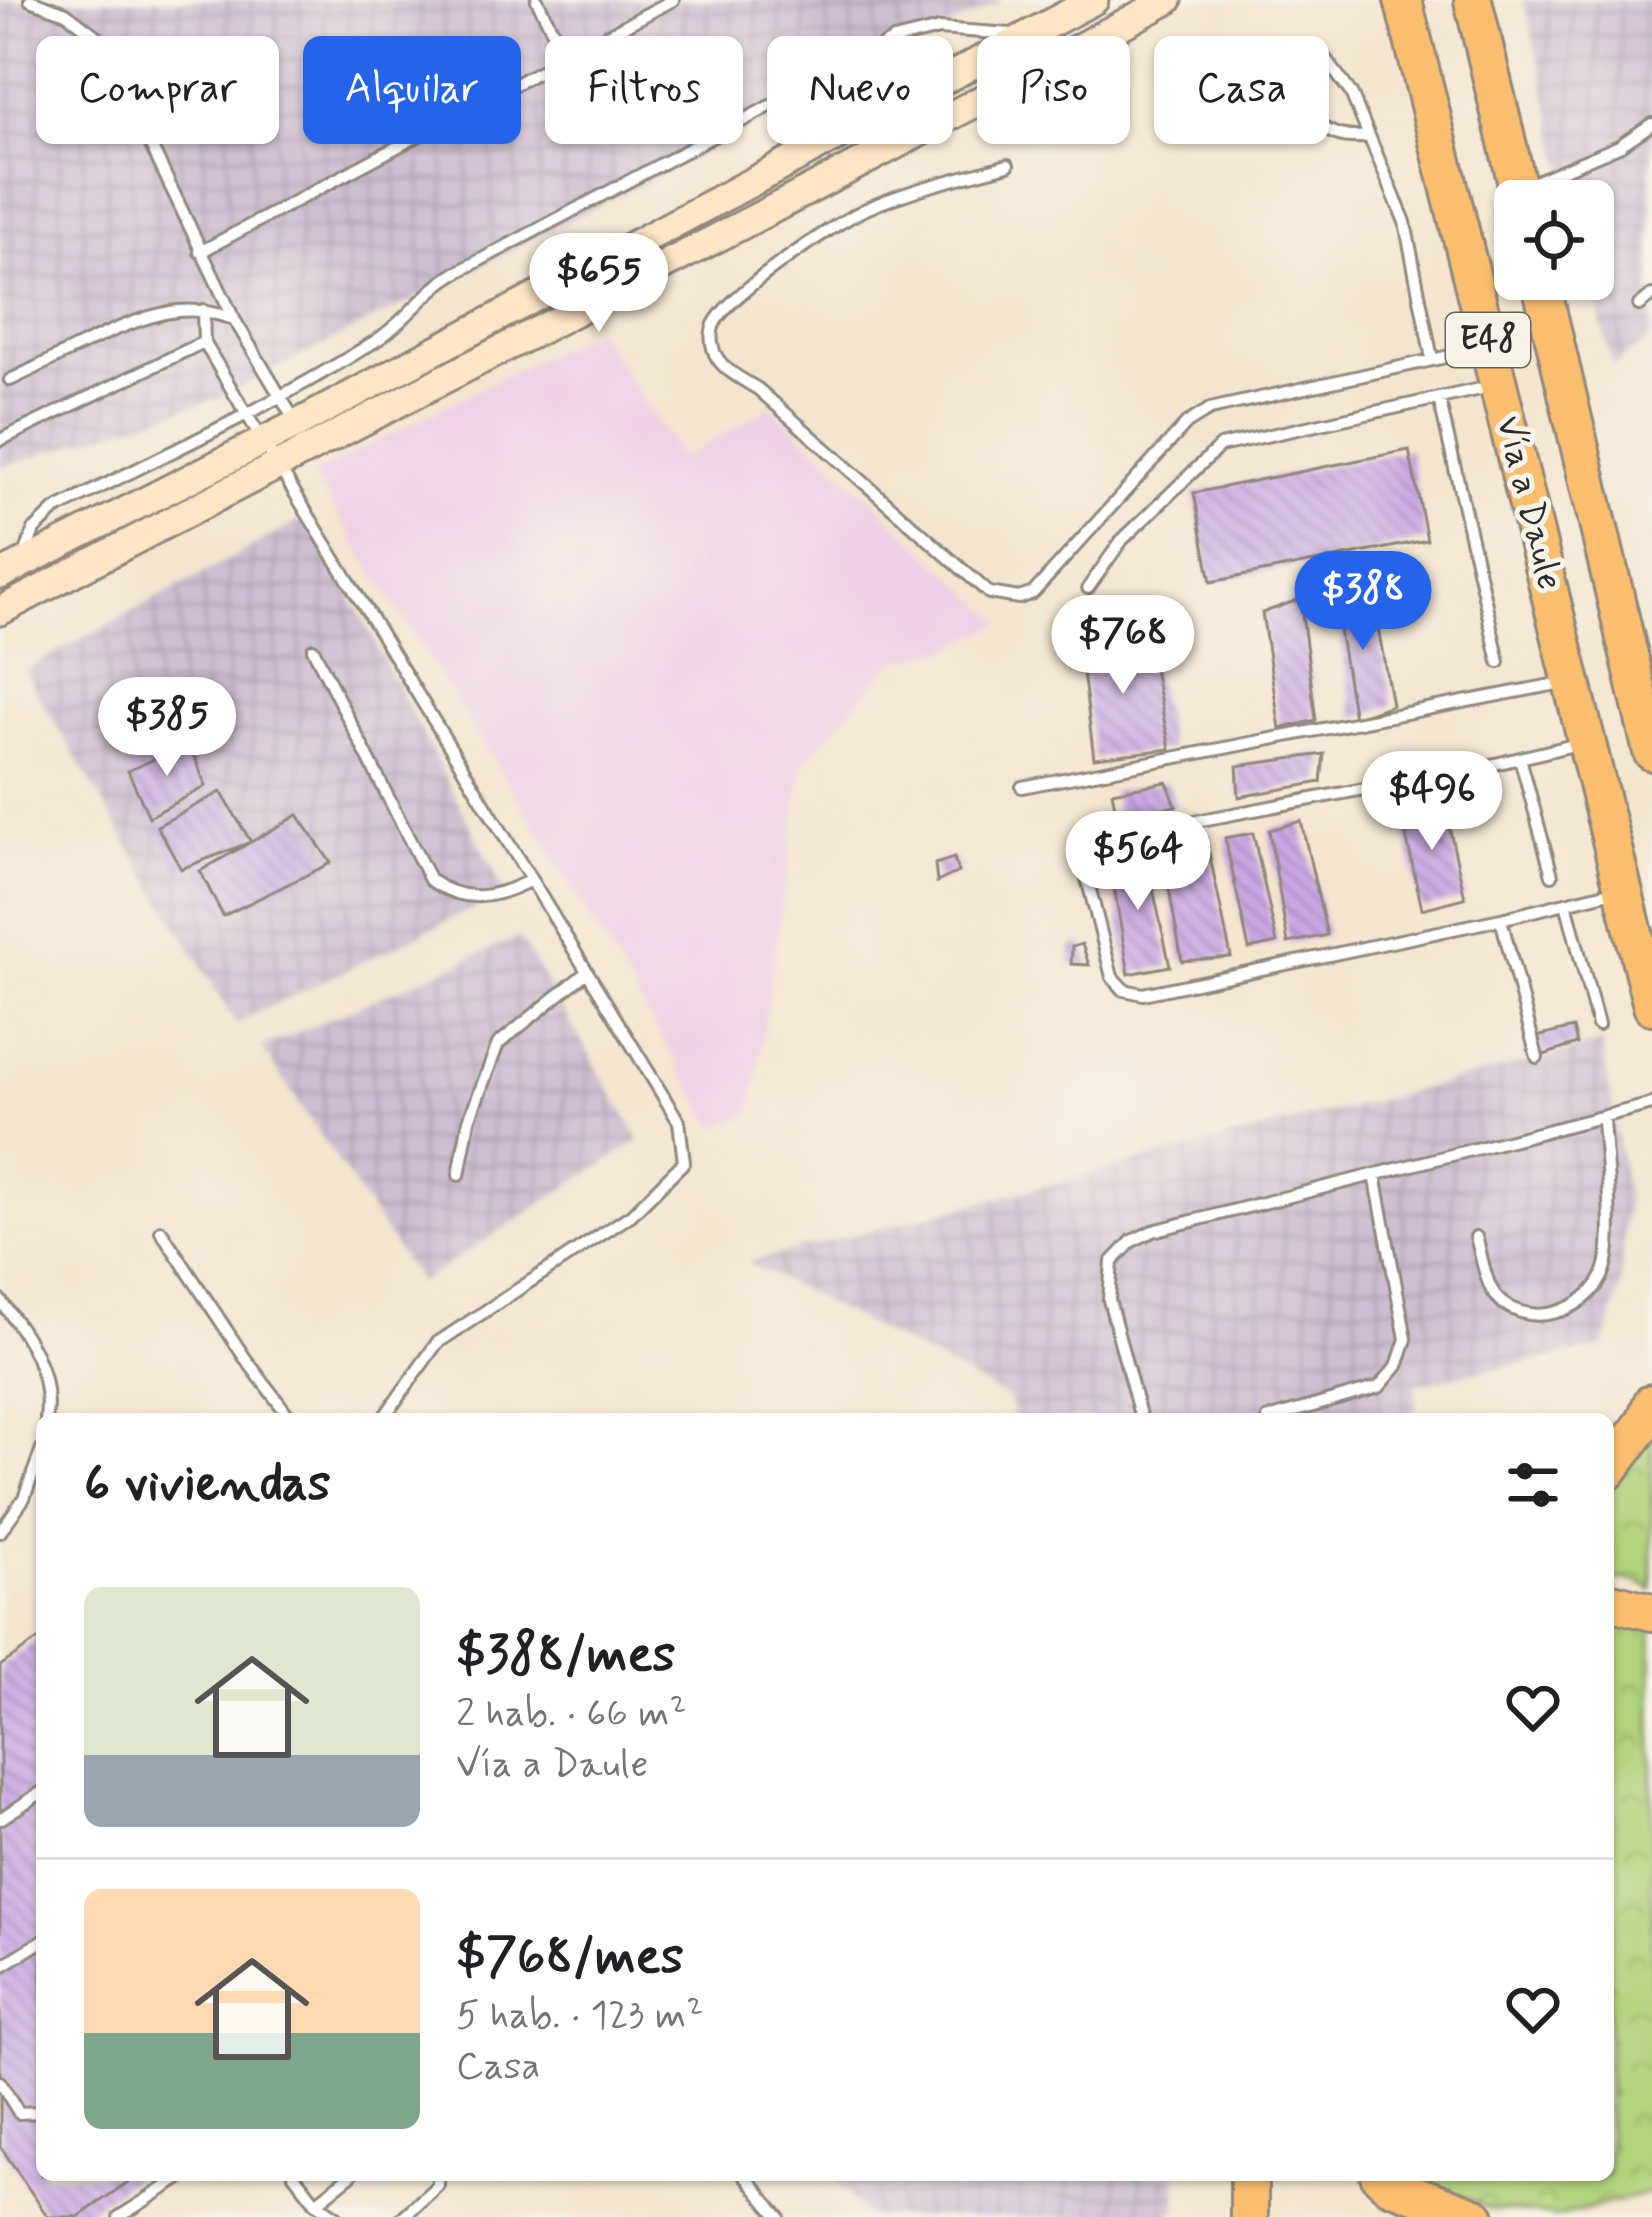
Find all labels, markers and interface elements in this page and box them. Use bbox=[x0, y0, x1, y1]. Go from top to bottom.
chip: Comprar bbox=[36, 36, 279, 144]
chip: Alquilar bbox=[303, 36, 521, 144]
chip: Filtros bbox=[545, 36, 743, 144]
chip: Nuevo bbox=[767, 36, 953, 144]
chip: Piso bbox=[977, 36, 1130, 144]
chip: Casa bbox=[1154, 36, 1329, 144]
map controls bbox=[1494, 180, 1614, 300]
button: locate bbox=[1494, 180, 1614, 300]
pin: $655 bbox=[528, 233, 670, 335]
text: $655 bbox=[556, 246, 642, 297]
road number: E48 bbox=[1446, 313, 1530, 367]
street label: Vía a Daule bbox=[1484, 411, 1572, 595]
pin: $388 bbox=[1292, 551, 1434, 653]
text: $388 bbox=[1321, 564, 1405, 615]
pin: $768 bbox=[1052, 595, 1194, 697]
text: $768 bbox=[1078, 608, 1168, 659]
pin: $385 bbox=[96, 677, 238, 779]
text: $385 bbox=[125, 690, 209, 741]
pin: $496 bbox=[1361, 751, 1503, 853]
text: $496 bbox=[1388, 764, 1476, 815]
pin: $564 bbox=[1067, 811, 1209, 913]
text: $564 bbox=[1093, 824, 1183, 875]
text: 6 viviendas bbox=[84, 1452, 330, 1518]
icon: filters bbox=[1500, 1452, 1566, 1518]
text: $388/mes bbox=[456, 1623, 675, 1689]
icon: home bbox=[180, 1635, 324, 1779]
icon: heart bbox=[1500, 1674, 1566, 1740]
text: 2 hab. · 66 m² bbox=[456, 1689, 687, 1740]
text: Vía a Daule bbox=[456, 1740, 648, 1791]
text: $768/mes bbox=[456, 1925, 683, 1991]
icon: home bbox=[180, 1937, 324, 2081]
icon: heart bbox=[1500, 1976, 1566, 2042]
text: 5 hab. · 123 m² bbox=[456, 1991, 703, 2042]
text: Casa bbox=[456, 2042, 540, 2093]

